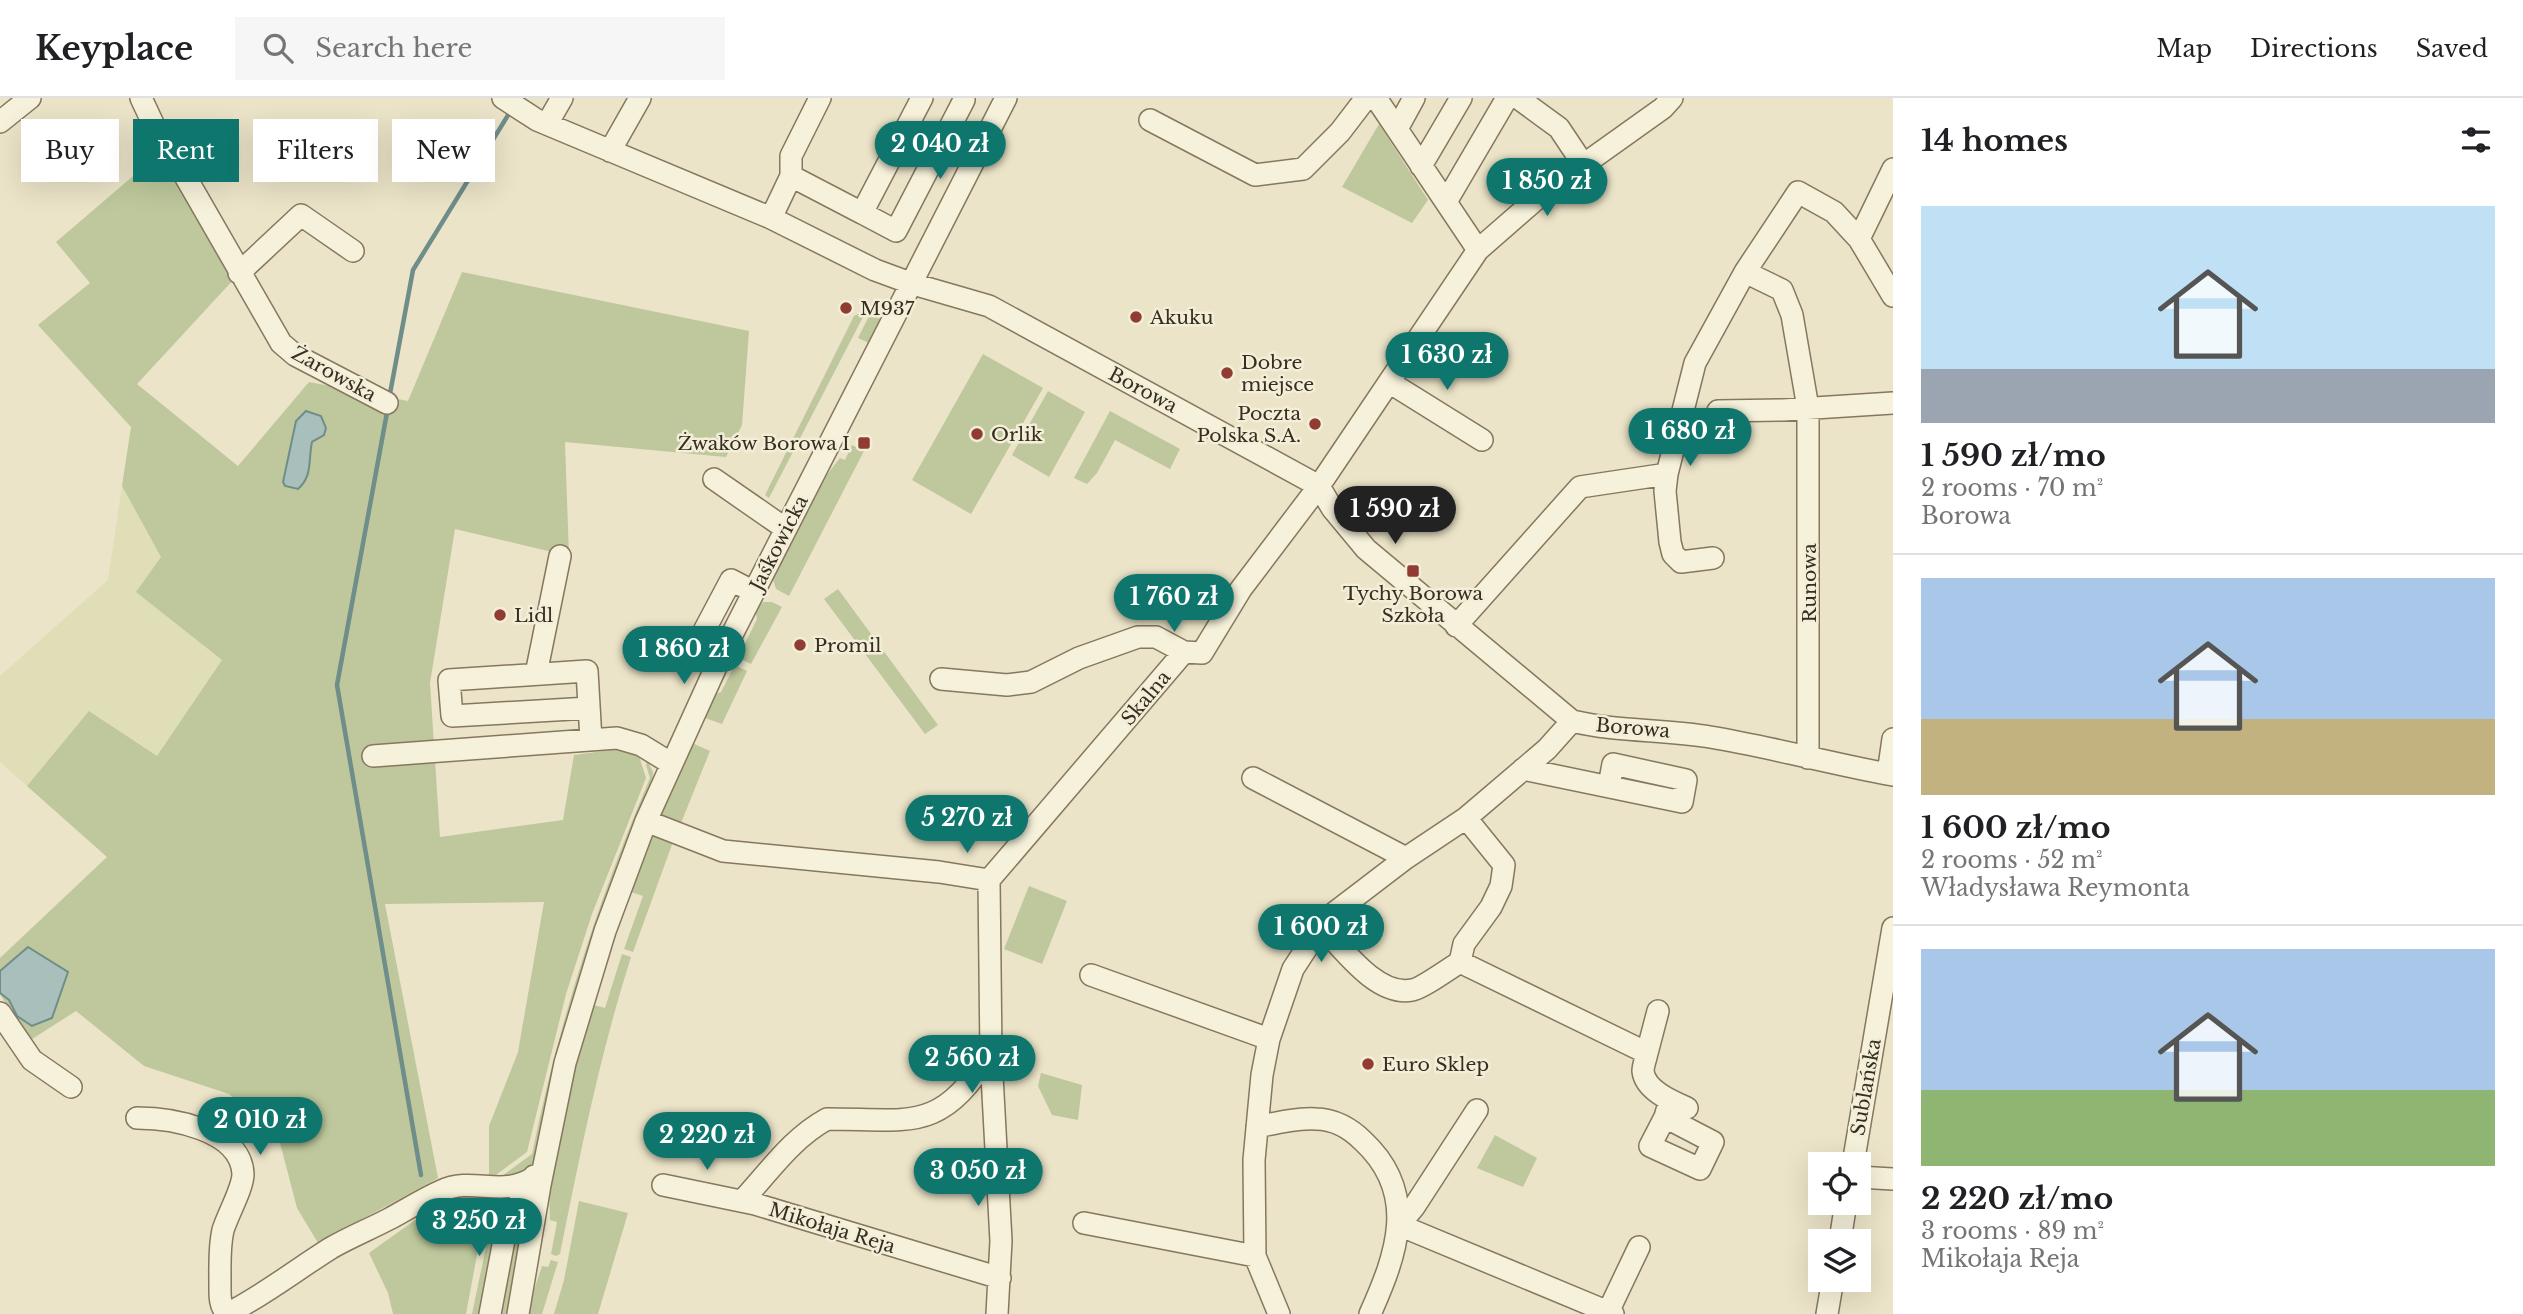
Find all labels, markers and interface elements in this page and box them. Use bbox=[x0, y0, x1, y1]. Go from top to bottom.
search box bbox=[235, 17, 725, 80]
text: Keyplace bbox=[35, 28, 193, 69]
icon: search bbox=[259, 29, 297, 67]
text: Search here bbox=[315, 32, 472, 64]
text: Map bbox=[2156, 34, 2212, 63]
text: Directions bbox=[2250, 34, 2378, 63]
text: Saved bbox=[2416, 34, 2488, 63]
chip: Buy bbox=[21, 119, 119, 182]
chip: Rent bbox=[133, 119, 239, 182]
chip: Filters bbox=[253, 119, 378, 182]
chip: New bbox=[392, 119, 495, 182]
icon: filters bbox=[2457, 121, 2495, 159]
pin: 2 040 zł bbox=[868, 122, 1012, 181]
text: 14 homes bbox=[1921, 122, 2068, 159]
text: 2 040 zł bbox=[891, 130, 989, 158]
pin: 1 850 zł bbox=[1475, 158, 1619, 218]
text: 1 850 zł bbox=[1502, 167, 1592, 195]
icon: home bbox=[2145, 251, 2271, 377]
place label: M937 bbox=[860, 297, 915, 320]
marker: M937 bbox=[838, 300, 854, 316]
place label: Akuku bbox=[1149, 306, 1214, 329]
marker: Akuku bbox=[1128, 309, 1144, 325]
pin: 1 630 zł bbox=[1375, 332, 1519, 392]
street label: Żarowska bbox=[288, 341, 381, 407]
text: 1 630 zł bbox=[1401, 341, 1493, 369]
place label: Dobre miejsce bbox=[1241, 351, 1314, 396]
street label: Borowa bbox=[1105, 362, 1182, 418]
marker: Dobre miejsce bbox=[1219, 365, 1235, 381]
place label: Poczta Polska S.A. bbox=[1197, 402, 1301, 447]
pin: 1 680 zł bbox=[1618, 408, 1762, 468]
marker: Poczta Polska S.A. bbox=[1307, 416, 1323, 432]
text: 1 680 zł bbox=[1644, 417, 1736, 445]
place label: Orlik bbox=[991, 423, 1043, 446]
marker: Orlik bbox=[969, 426, 985, 442]
place label: Żwaków Borowa I bbox=[678, 432, 850, 455]
marker: Żwaków Borowa I bbox=[856, 435, 872, 451]
text: 1 590 zł/mo bbox=[1921, 437, 2106, 474]
text: 2 rooms · 70 m² bbox=[1921, 474, 2103, 502]
pin: 1 590 zł bbox=[1323, 486, 1467, 546]
street label: Jaśkowicka bbox=[744, 491, 813, 597]
text: 1 590 zł bbox=[1350, 495, 1440, 523]
text: Borowa bbox=[1921, 502, 2011, 530]
street label: Runowa bbox=[1798, 543, 1821, 623]
marker: Tychy Borowa Szkoła bbox=[1405, 563, 1421, 579]
pin: 1 760 zł bbox=[1102, 574, 1246, 634]
place label: Tychy Borowa Szkoła bbox=[1343, 582, 1483, 627]
text: 1 760 zł bbox=[1130, 583, 1218, 611]
place label: Lidl bbox=[514, 604, 553, 627]
marker: Lidl bbox=[492, 607, 508, 623]
icon: home bbox=[2145, 623, 2271, 749]
pin: 1 860 zł bbox=[612, 626, 756, 686]
place label: Promil bbox=[814, 634, 881, 657]
text: 1 860 zł bbox=[638, 635, 730, 663]
marker: Promil bbox=[792, 637, 808, 653]
street label: Skalna bbox=[1117, 666, 1176, 730]
street label: Borowa bbox=[1595, 713, 1672, 743]
pin: 5 270 zł bbox=[895, 796, 1039, 855]
text: 5 270 zł bbox=[921, 804, 1013, 832]
text: 1 600 zł/mo bbox=[1921, 809, 2111, 846]
text: 2 rooms · 52 m² bbox=[1921, 846, 2103, 874]
text: Władysława Reymonta bbox=[1921, 874, 2190, 902]
pin: 1 600 zł bbox=[1249, 904, 1393, 964]
text: 1 600 zł bbox=[1274, 913, 1368, 941]
icon: home bbox=[2145, 994, 2271, 1120]
pin: 2 560 zł bbox=[900, 1035, 1044, 1095]
street label: Sublańska bbox=[1846, 1036, 1886, 1137]
text: 2 560 zł bbox=[924, 1044, 1020, 1072]
place label: Euro Sklep bbox=[1382, 1053, 1489, 1076]
marker: Euro Sklep bbox=[1360, 1056, 1376, 1072]
pin: 2 010 zł bbox=[188, 1098, 332, 1157]
text: 2 010 zł bbox=[213, 1106, 307, 1134]
pin: 2 220 zł bbox=[635, 1112, 779, 1172]
text: 2 220 zł bbox=[659, 1121, 755, 1149]
pin: 3 050 zł bbox=[906, 1148, 1050, 1208]
map controls bbox=[1808, 1152, 1871, 1292]
button: locate bbox=[1808, 1152, 1871, 1215]
text: 3 050 zł bbox=[930, 1157, 1026, 1185]
text: 2 220 zł/mo bbox=[1921, 1180, 2113, 1217]
pin: 3 250 zł bbox=[407, 1198, 551, 1258]
street label: Mikołaja Reja bbox=[766, 1198, 898, 1258]
text: 3 250 zł bbox=[432, 1207, 526, 1235]
text: 3 rooms · 89 m² bbox=[1921, 1217, 2104, 1245]
button: layers bbox=[1808, 1229, 1871, 1292]
text: Mikołaja Reja bbox=[1921, 1245, 2080, 1273]

